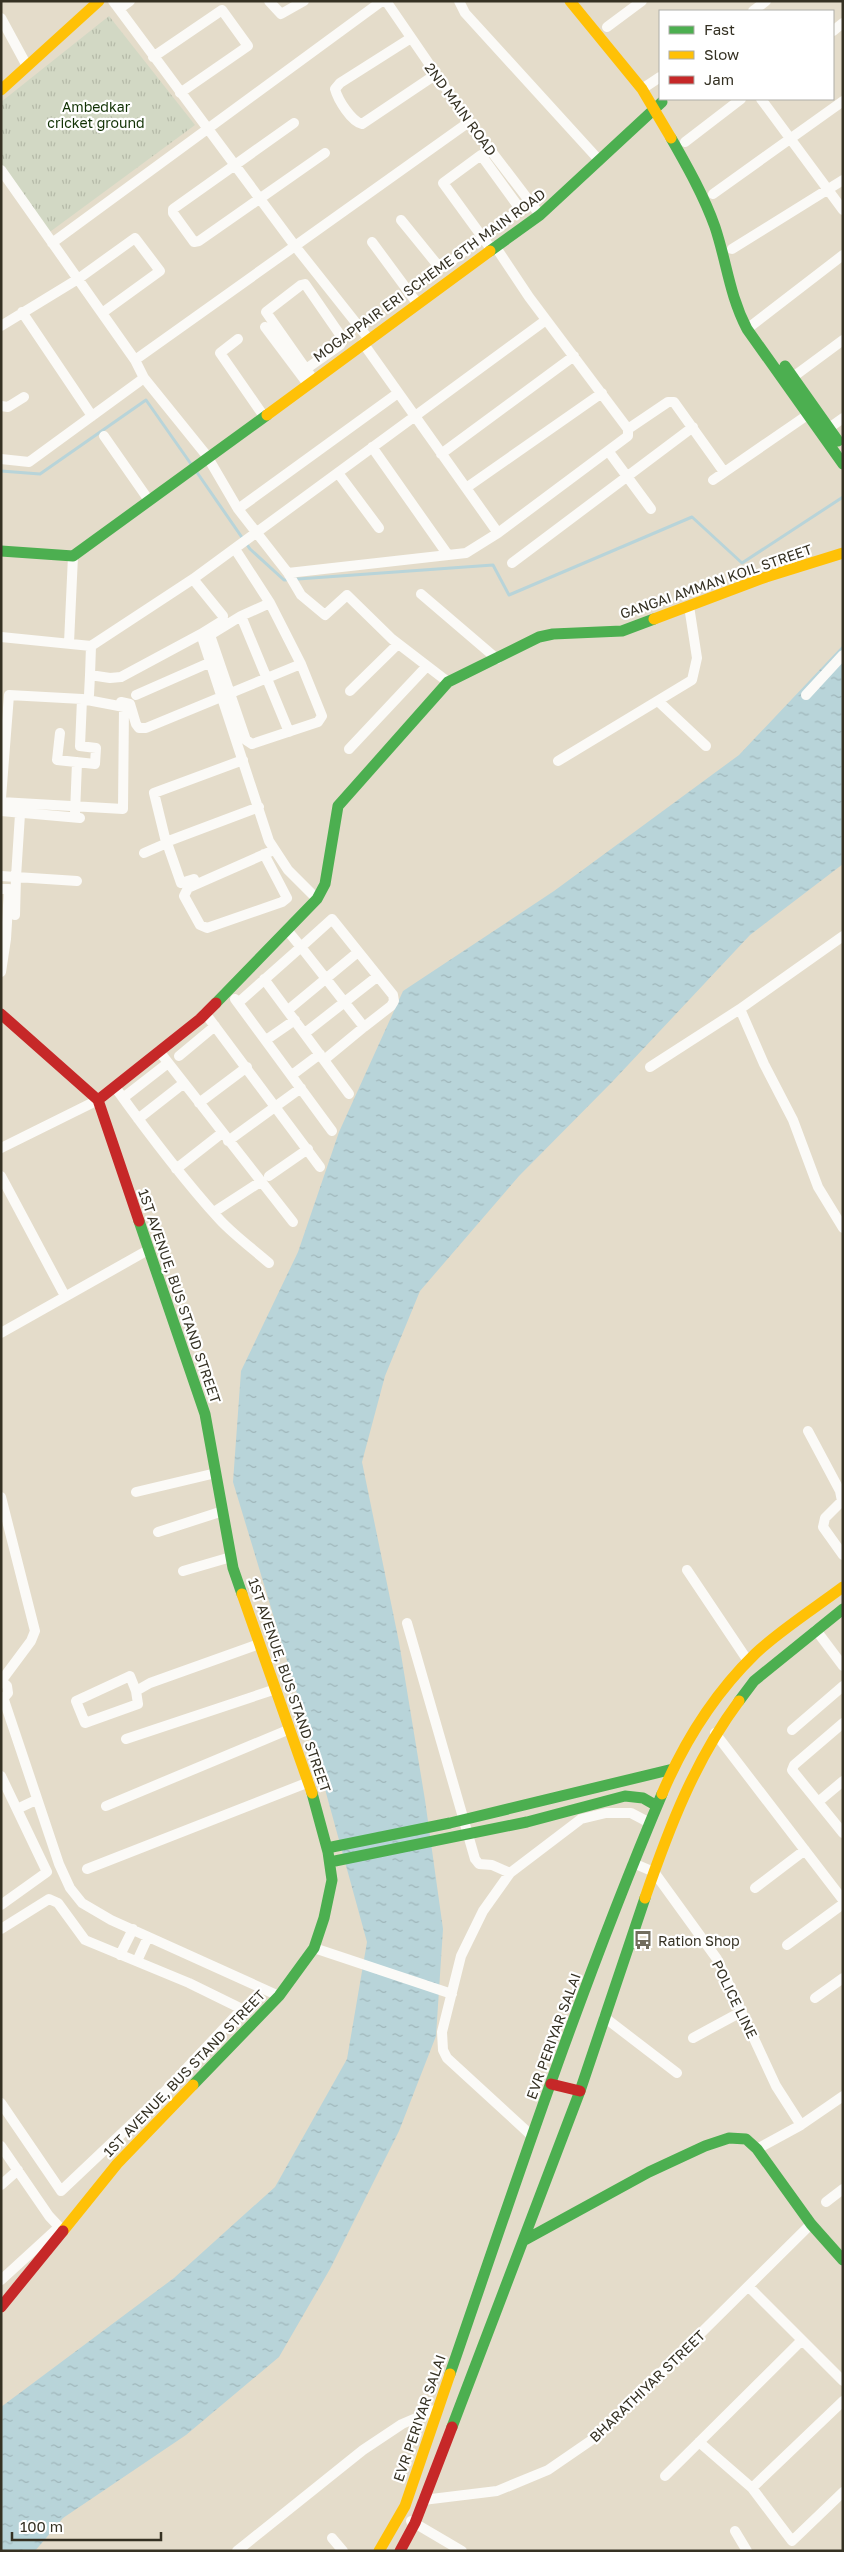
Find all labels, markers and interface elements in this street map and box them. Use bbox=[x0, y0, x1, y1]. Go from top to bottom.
legend bbox=[659, 10, 834, 100]
text: Fast bbox=[704, 20, 735, 38]
text: Slow bbox=[704, 45, 739, 63]
street label: 2ND MAIN ROAD bbox=[422, 59, 500, 159]
text: Jam bbox=[704, 70, 734, 88]
park label: Ambedkar cricket ground bbox=[47, 98, 145, 131]
street label: MOGAPPAIR ERI SCHEME 6TH MAIN ROAD bbox=[309, 185, 549, 365]
street label: GANGAI AMMAN KOIL STREET bbox=[618, 540, 815, 622]
street label: 1ST AVENUE, BUS STAND STREET bbox=[135, 1187, 225, 1406]
street label: 1ST AVENUE, BUS STAND STREET bbox=[245, 1576, 335, 1795]
bus stop icon: Ration Shop bbox=[632, 1929, 654, 1951]
place label: Ration Shop bbox=[658, 1932, 740, 1949]
street label: POLICE LINE bbox=[709, 1957, 761, 2041]
street label: EVR PERIYAR SALAI bbox=[522, 1971, 584, 2101]
street label: 1ST AVENUE, BUS STAND STREET bbox=[100, 1986, 269, 2160]
street label: BHARATHIYAR STREET bbox=[586, 2326, 708, 2446]
street label: EVR PERIYAR SALAI bbox=[389, 2352, 449, 2484]
scale bar bbox=[12, 2510, 161, 2542]
text: 100 m bbox=[20, 2517, 63, 2535]

